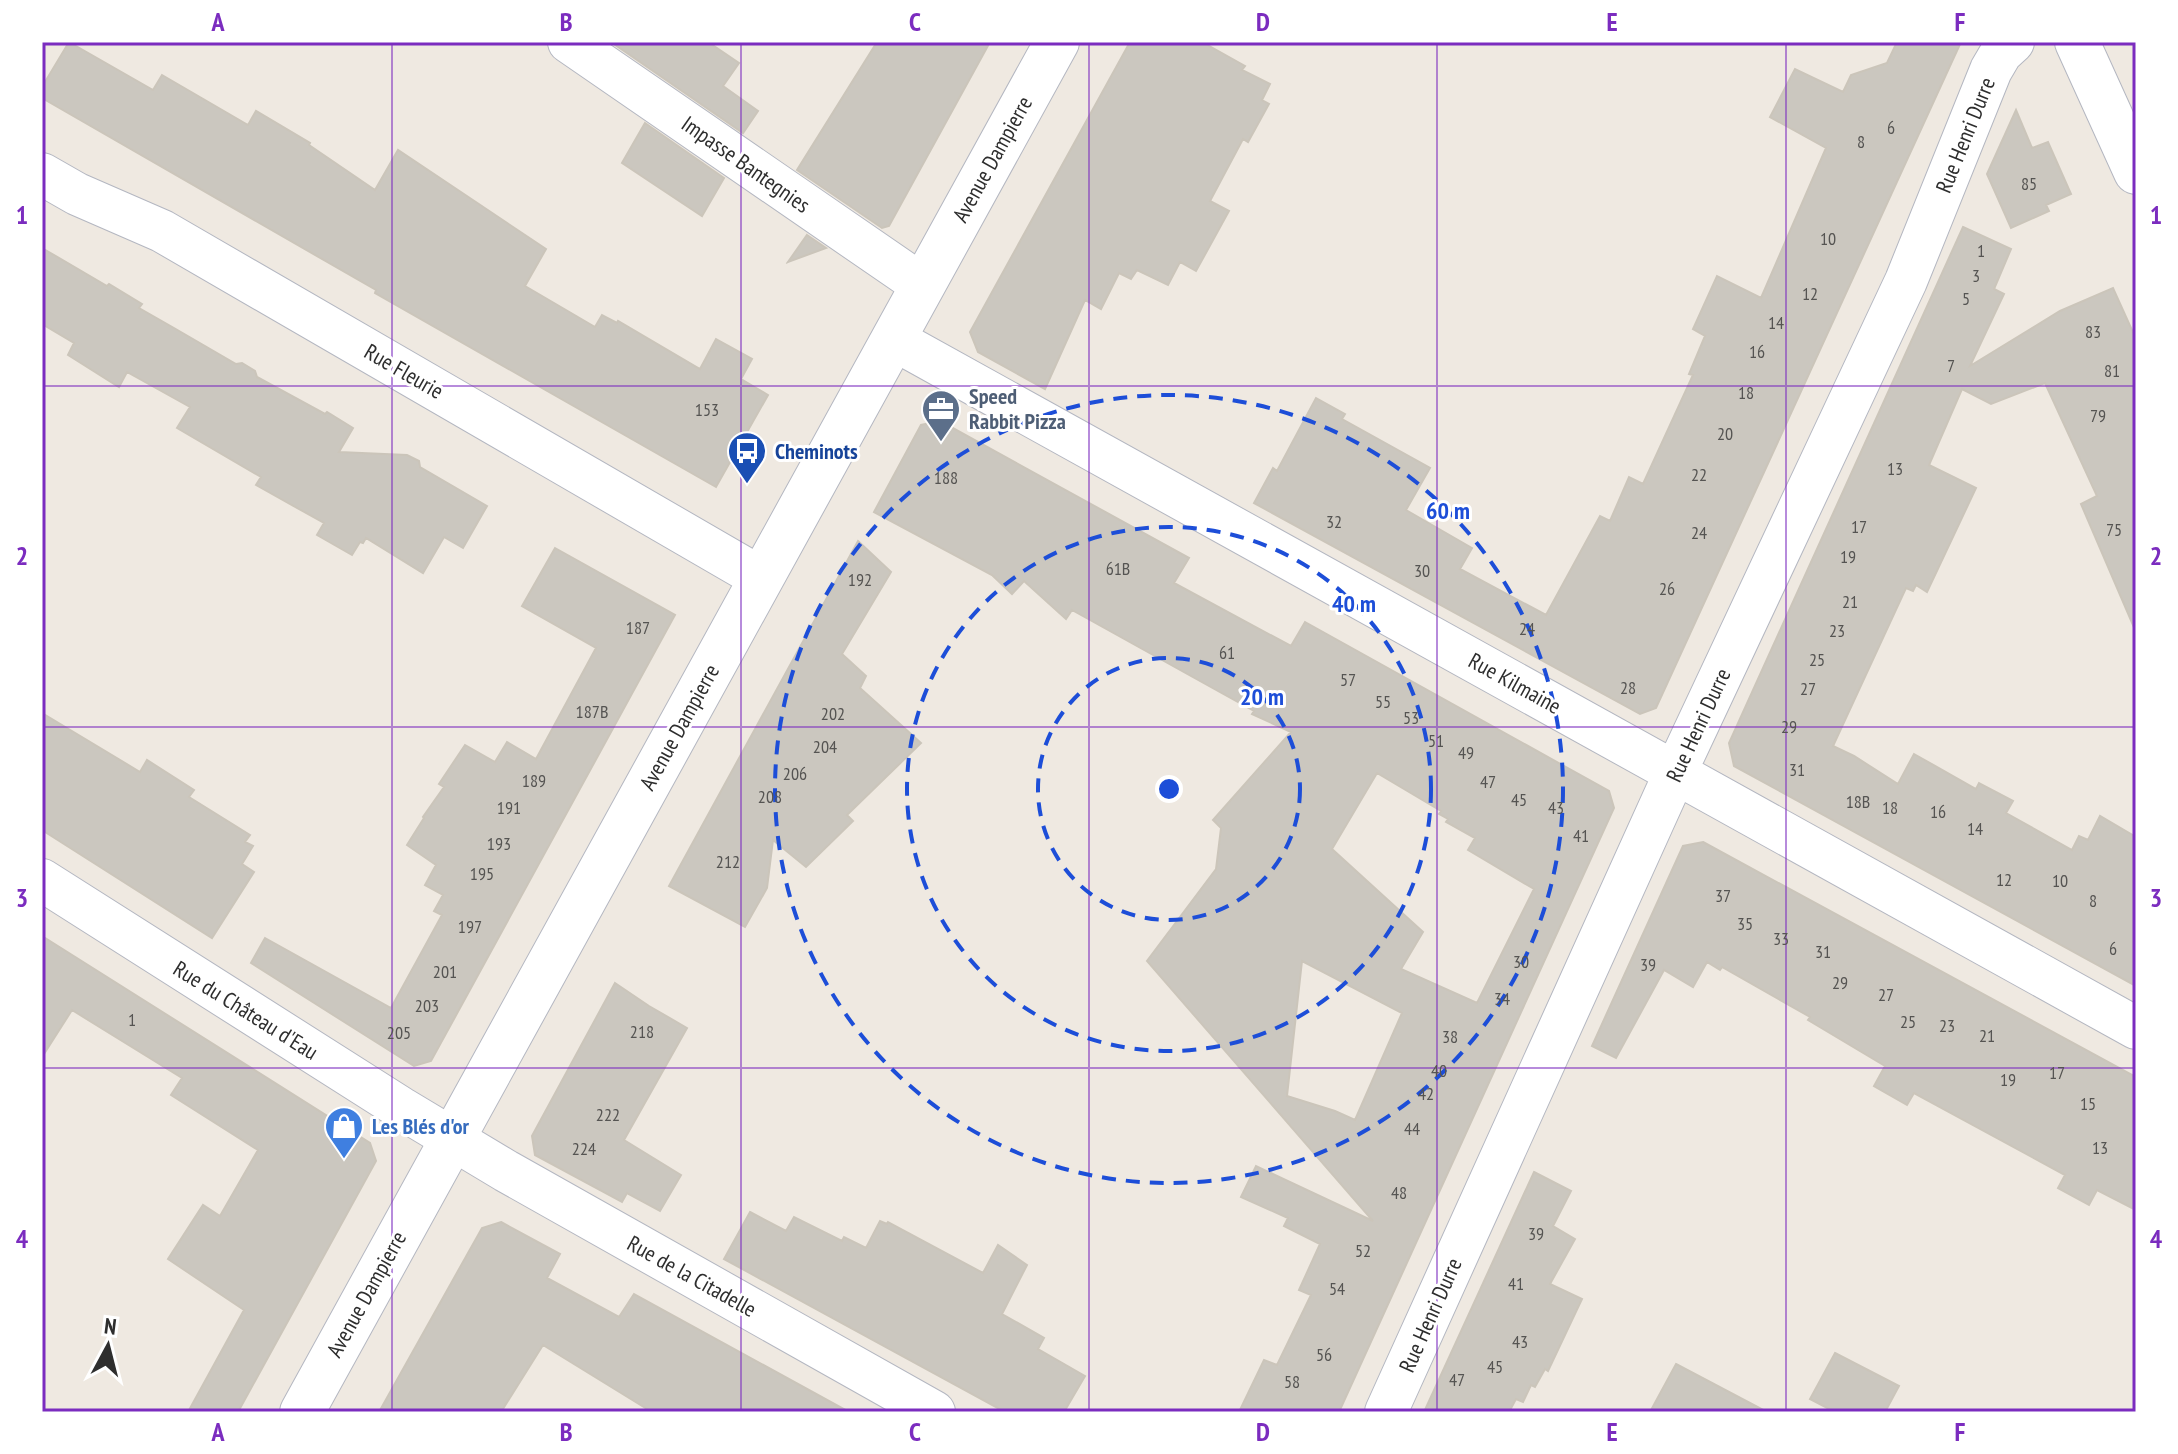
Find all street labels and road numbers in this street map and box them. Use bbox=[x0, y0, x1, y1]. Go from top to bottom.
street label: Rue Henri Durre bbox=[1929, 73, 2001, 197]
street label: Avenue Dampierre bbox=[946, 91, 1038, 227]
street label: Impasse Bantegnies bbox=[676, 109, 816, 219]
street label: Rue Fleurie bbox=[360, 337, 448, 405]
street label: Rue Kilmaine bbox=[1464, 646, 1566, 720]
street label: Avenue Dampierre bbox=[633, 659, 725, 795]
street label: Rue Henri Durre bbox=[1660, 664, 1736, 786]
street label: Rue du Château d'Eau bbox=[168, 954, 324, 1066]
street label: Avenue Dampierre bbox=[320, 1226, 412, 1362]
street label: Rue de la Citadelle bbox=[623, 1229, 761, 1323]
street label: Rue Henri Durre bbox=[1392, 1254, 1468, 1376]

